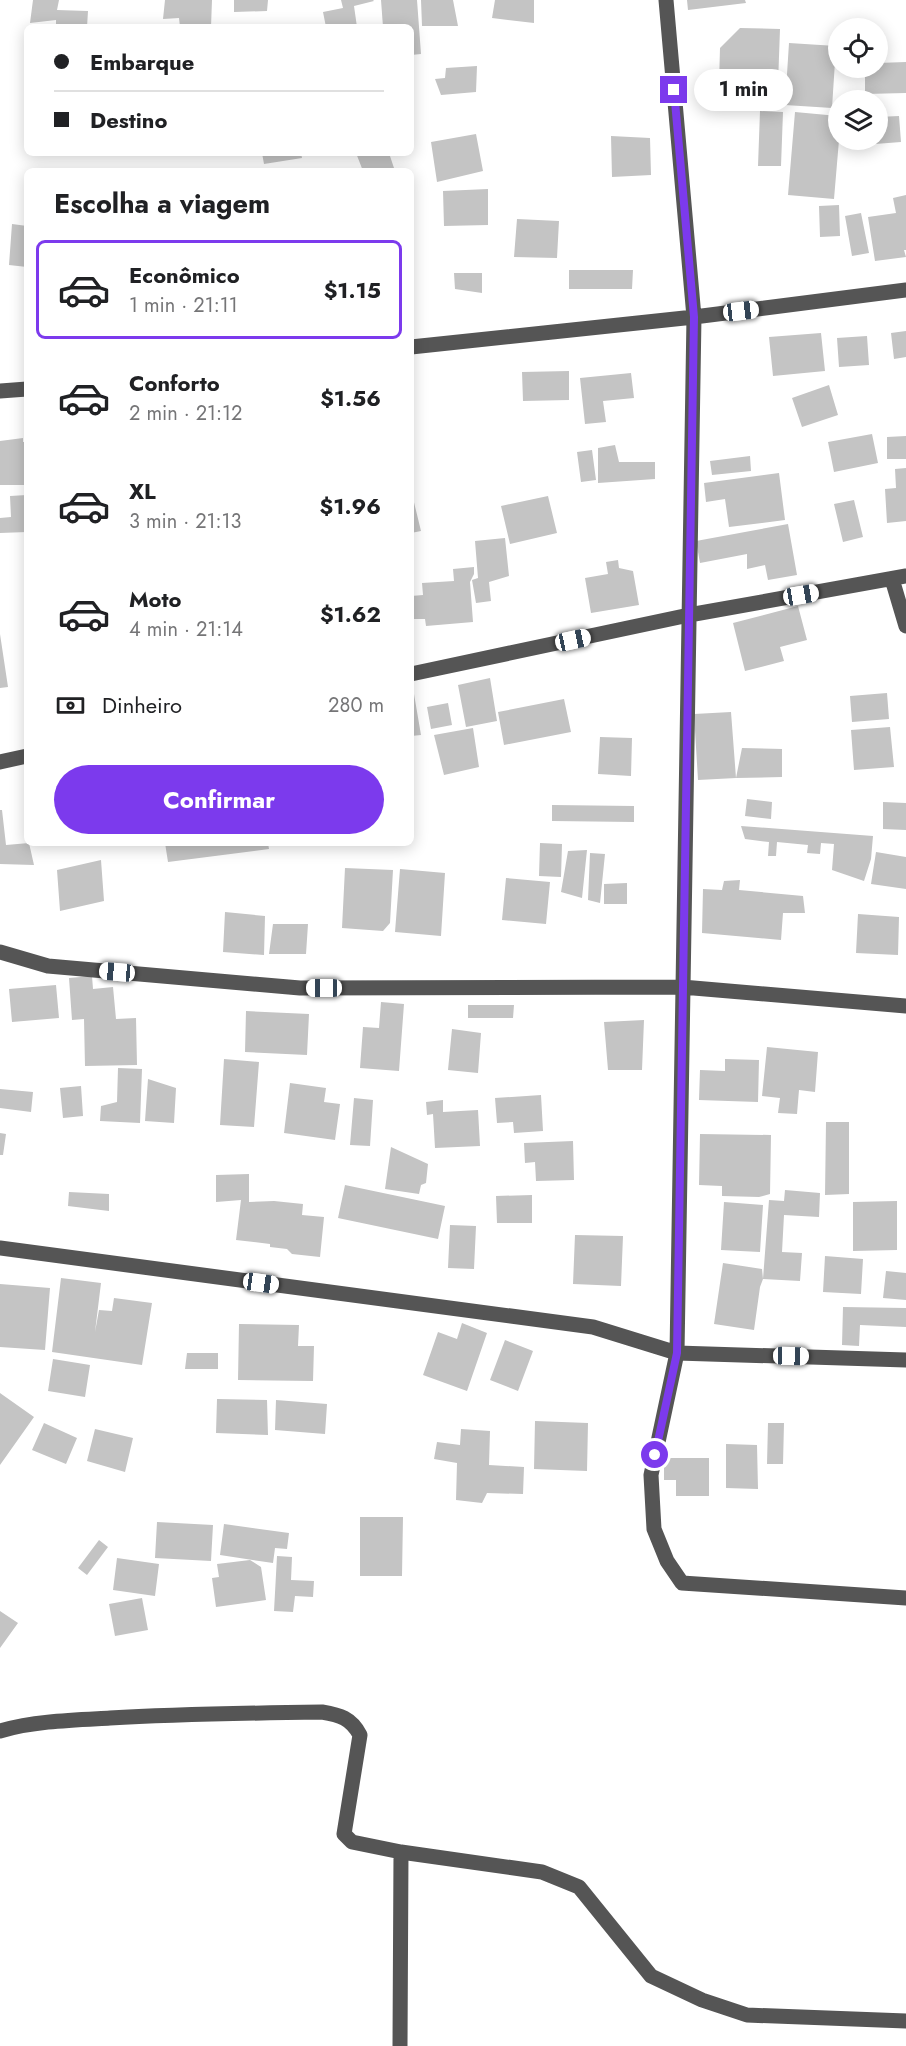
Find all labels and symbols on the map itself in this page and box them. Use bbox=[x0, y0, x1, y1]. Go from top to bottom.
callout: 1 min bbox=[695, 69, 794, 111]
route end bbox=[660, 76, 687, 103]
car bbox=[722, 300, 760, 322]
car bbox=[782, 583, 820, 607]
car bbox=[554, 627, 592, 653]
car bbox=[98, 961, 136, 983]
car bbox=[306, 979, 342, 997]
car bbox=[242, 1272, 280, 1294]
car bbox=[773, 1347, 809, 1365]
route start bbox=[641, 1441, 668, 1468]

